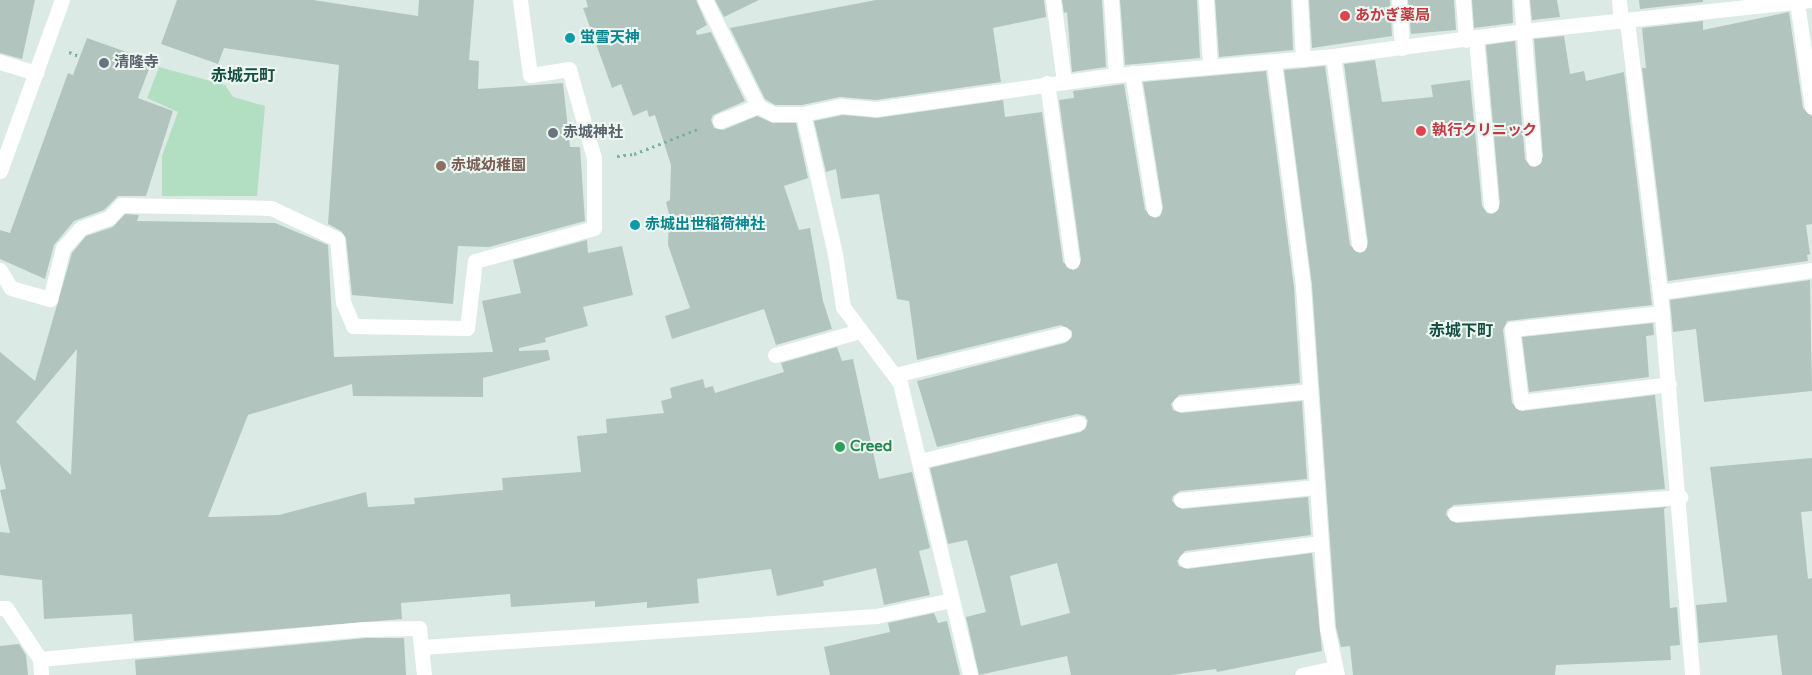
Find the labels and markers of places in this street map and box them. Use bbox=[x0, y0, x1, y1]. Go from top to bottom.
place label: あかぎ薬局 bbox=[1355, 7, 1430, 25]
marker: あかぎ薬局 bbox=[1339, 10, 1351, 22]
place label: 蛍雪天神 bbox=[580, 29, 640, 47]
marker: 蛍雪天神 bbox=[564, 32, 576, 44]
place label: 清隆寺 bbox=[114, 54, 159, 72]
marker: 清隆寺 bbox=[98, 57, 110, 69]
place label: 執行クリニック bbox=[1432, 122, 1537, 140]
place label: 赤城神社 bbox=[563, 124, 623, 142]
marker: 執行クリニック bbox=[1414, 124, 1428, 138]
marker: 赤城神社 bbox=[547, 127, 559, 139]
place label: 赤城幼稚園 bbox=[451, 157, 526, 175]
marker: 赤城幼稚園 bbox=[435, 160, 447, 172]
place label: 赤城出世稲荷神社 bbox=[645, 216, 765, 234]
marker: 赤城出世稲荷神社 bbox=[629, 219, 641, 231]
place label: Creed bbox=[850, 438, 892, 456]
marker: Creed bbox=[834, 441, 846, 453]

